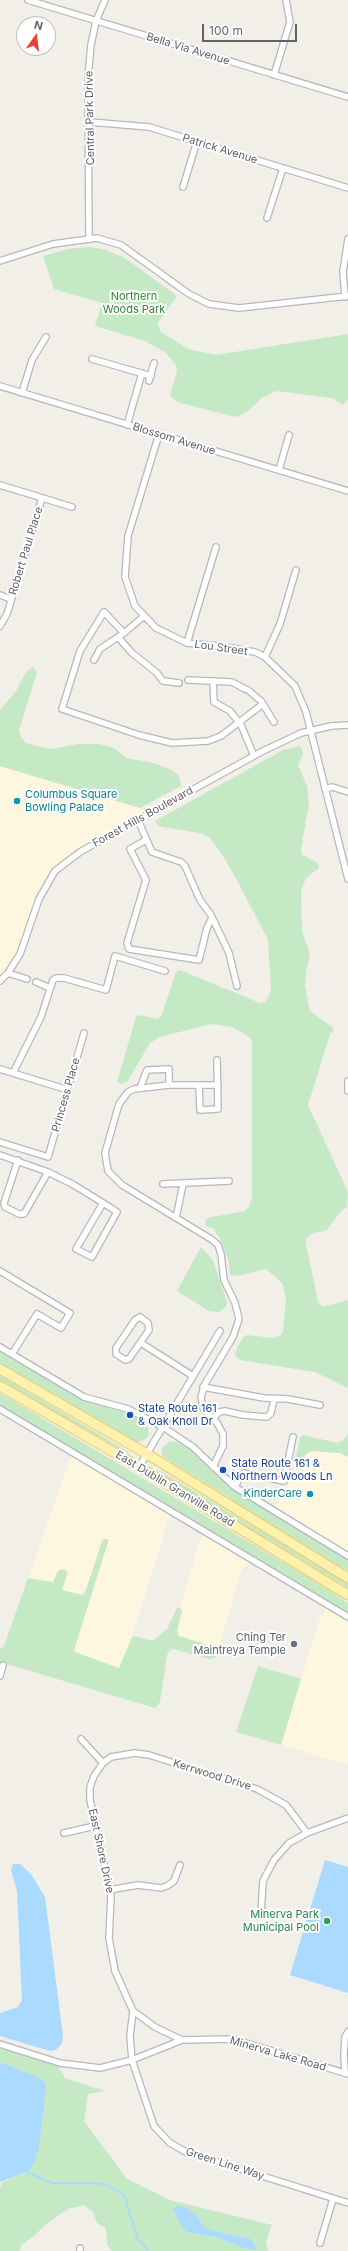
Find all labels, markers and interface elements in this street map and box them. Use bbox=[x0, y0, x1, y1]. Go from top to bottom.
north arrow bbox=[16, 16, 56, 56]
scale bar bbox=[204, 16, 299, 42]
text: N bbox=[33, 18, 44, 33]
text: 100 m bbox=[209, 23, 243, 38]
street label: Bella Via Avenue bbox=[145, 30, 231, 68]
street label: Central Park Drive bbox=[83, 71, 97, 165]
street label: Patrick Avenue bbox=[181, 131, 259, 167]
park label: Northern Woods Park bbox=[103, 290, 165, 316]
street label: Blossom Avenue bbox=[131, 420, 217, 458]
street label: Robert Paul Place bbox=[6, 505, 46, 597]
street label: Lou Street bbox=[194, 638, 248, 658]
street label: Forest Hills Boulevard bbox=[90, 784, 196, 850]
place label: Columbus Square Bowling Palace bbox=[25, 788, 117, 814]
marker: Columbus Square Bowling Palace bbox=[12, 796, 22, 806]
street label: Princess Place bbox=[49, 1056, 83, 1134]
place label: State Route 161 & Oak Knoll Dr bbox=[138, 1402, 217, 1428]
marker: State Route 161 & Oak Knoll Dr bbox=[125, 1410, 135, 1420]
street label: East Dublin Granville Road bbox=[113, 1448, 237, 1530]
place label: State Route 161 & Northern Woods Ln bbox=[231, 1457, 332, 1483]
marker: State Route 161 & Northern Woods Ln bbox=[218, 1465, 228, 1475]
place label: KinderCare bbox=[243, 1487, 302, 1501]
marker: KinderCare bbox=[305, 1489, 315, 1499]
place label: Ching Ter Maintreya Temple bbox=[193, 1631, 286, 1657]
marker: Ching Ter Maintreya Temple bbox=[289, 1639, 299, 1649]
street label: Kerrwood Drive bbox=[171, 1757, 253, 1793]
street label: East Shore Drive bbox=[86, 1807, 116, 1895]
place label: Minerva Park Municipal Pool bbox=[243, 1908, 319, 1934]
marker: Minerva Park Municipal Pool bbox=[322, 1916, 332, 1926]
street label: Minerva Lake Road bbox=[228, 2034, 328, 2074]
street label: Green Line Way bbox=[184, 2145, 266, 2183]

